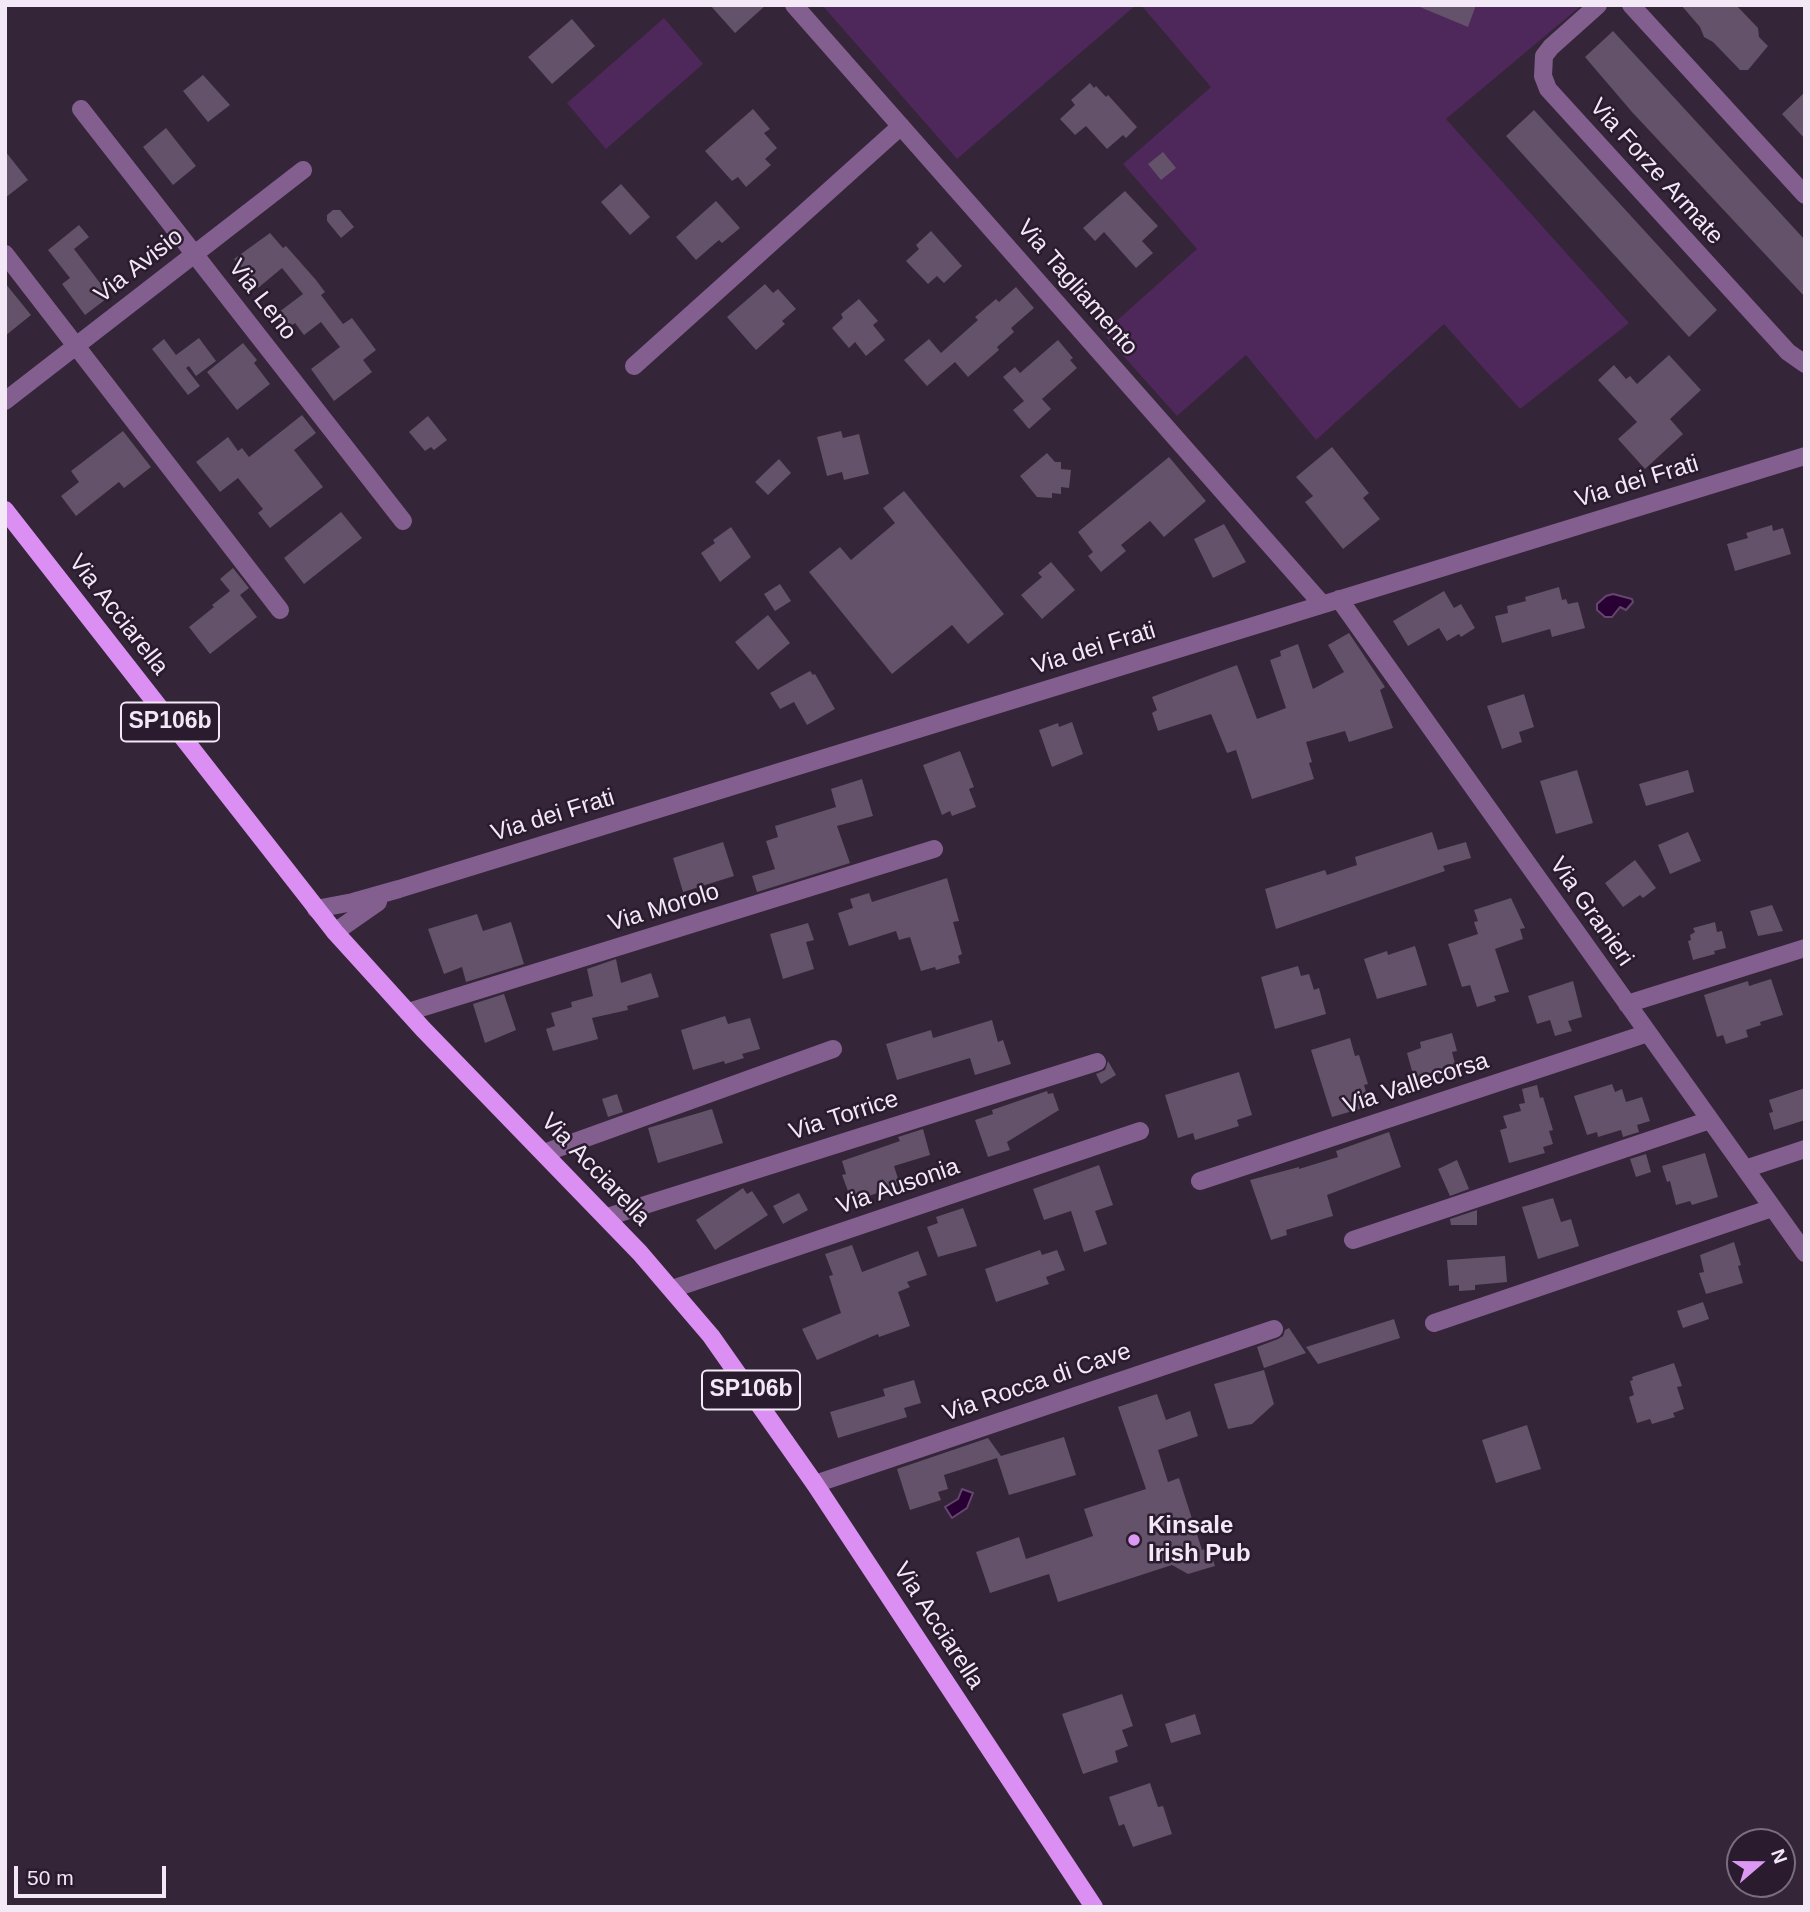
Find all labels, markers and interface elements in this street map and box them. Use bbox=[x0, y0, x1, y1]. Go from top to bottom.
street label: Via Forze Armate bbox=[1583, 93, 1729, 251]
street label: Via Tagliamento bbox=[1010, 214, 1144, 362]
street label: Via Avisio bbox=[89, 222, 189, 310]
street label: Via Leno bbox=[222, 254, 302, 346]
street label: Via dei Frati bbox=[1572, 450, 1702, 514]
street label: Via Acciarella bbox=[62, 549, 174, 681]
street label: Via dei Frati bbox=[1029, 617, 1159, 681]
road number: SP106b bbox=[121, 702, 219, 742]
street label: Via dei Frati bbox=[488, 784, 618, 848]
street label: Via Granieri bbox=[1543, 852, 1639, 972]
street label: Via Morolo bbox=[605, 878, 723, 938]
street label: Via Vallecorsa bbox=[1340, 1047, 1492, 1121]
street label: Via Torrice bbox=[786, 1085, 902, 1147]
street label: Via Acciarella bbox=[534, 1108, 656, 1232]
street label: Via Ausonia bbox=[833, 1153, 963, 1221]
street label: Via Rocca di Cave bbox=[939, 1337, 1135, 1429]
road number: SP106b bbox=[702, 1371, 800, 1410]
place label: Kinsale Irish Pub bbox=[1148, 1512, 1251, 1568]
marker: Kinsale Irish Pub bbox=[1126, 1532, 1142, 1548]
street label: Via Acciarella bbox=[886, 1557, 990, 1695]
north arrow bbox=[1726, 1828, 1796, 1898]
text: N bbox=[1767, 1846, 1792, 1866]
scale bar bbox=[18, 1853, 170, 1897]
text: 50 m bbox=[27, 1866, 74, 1889]

